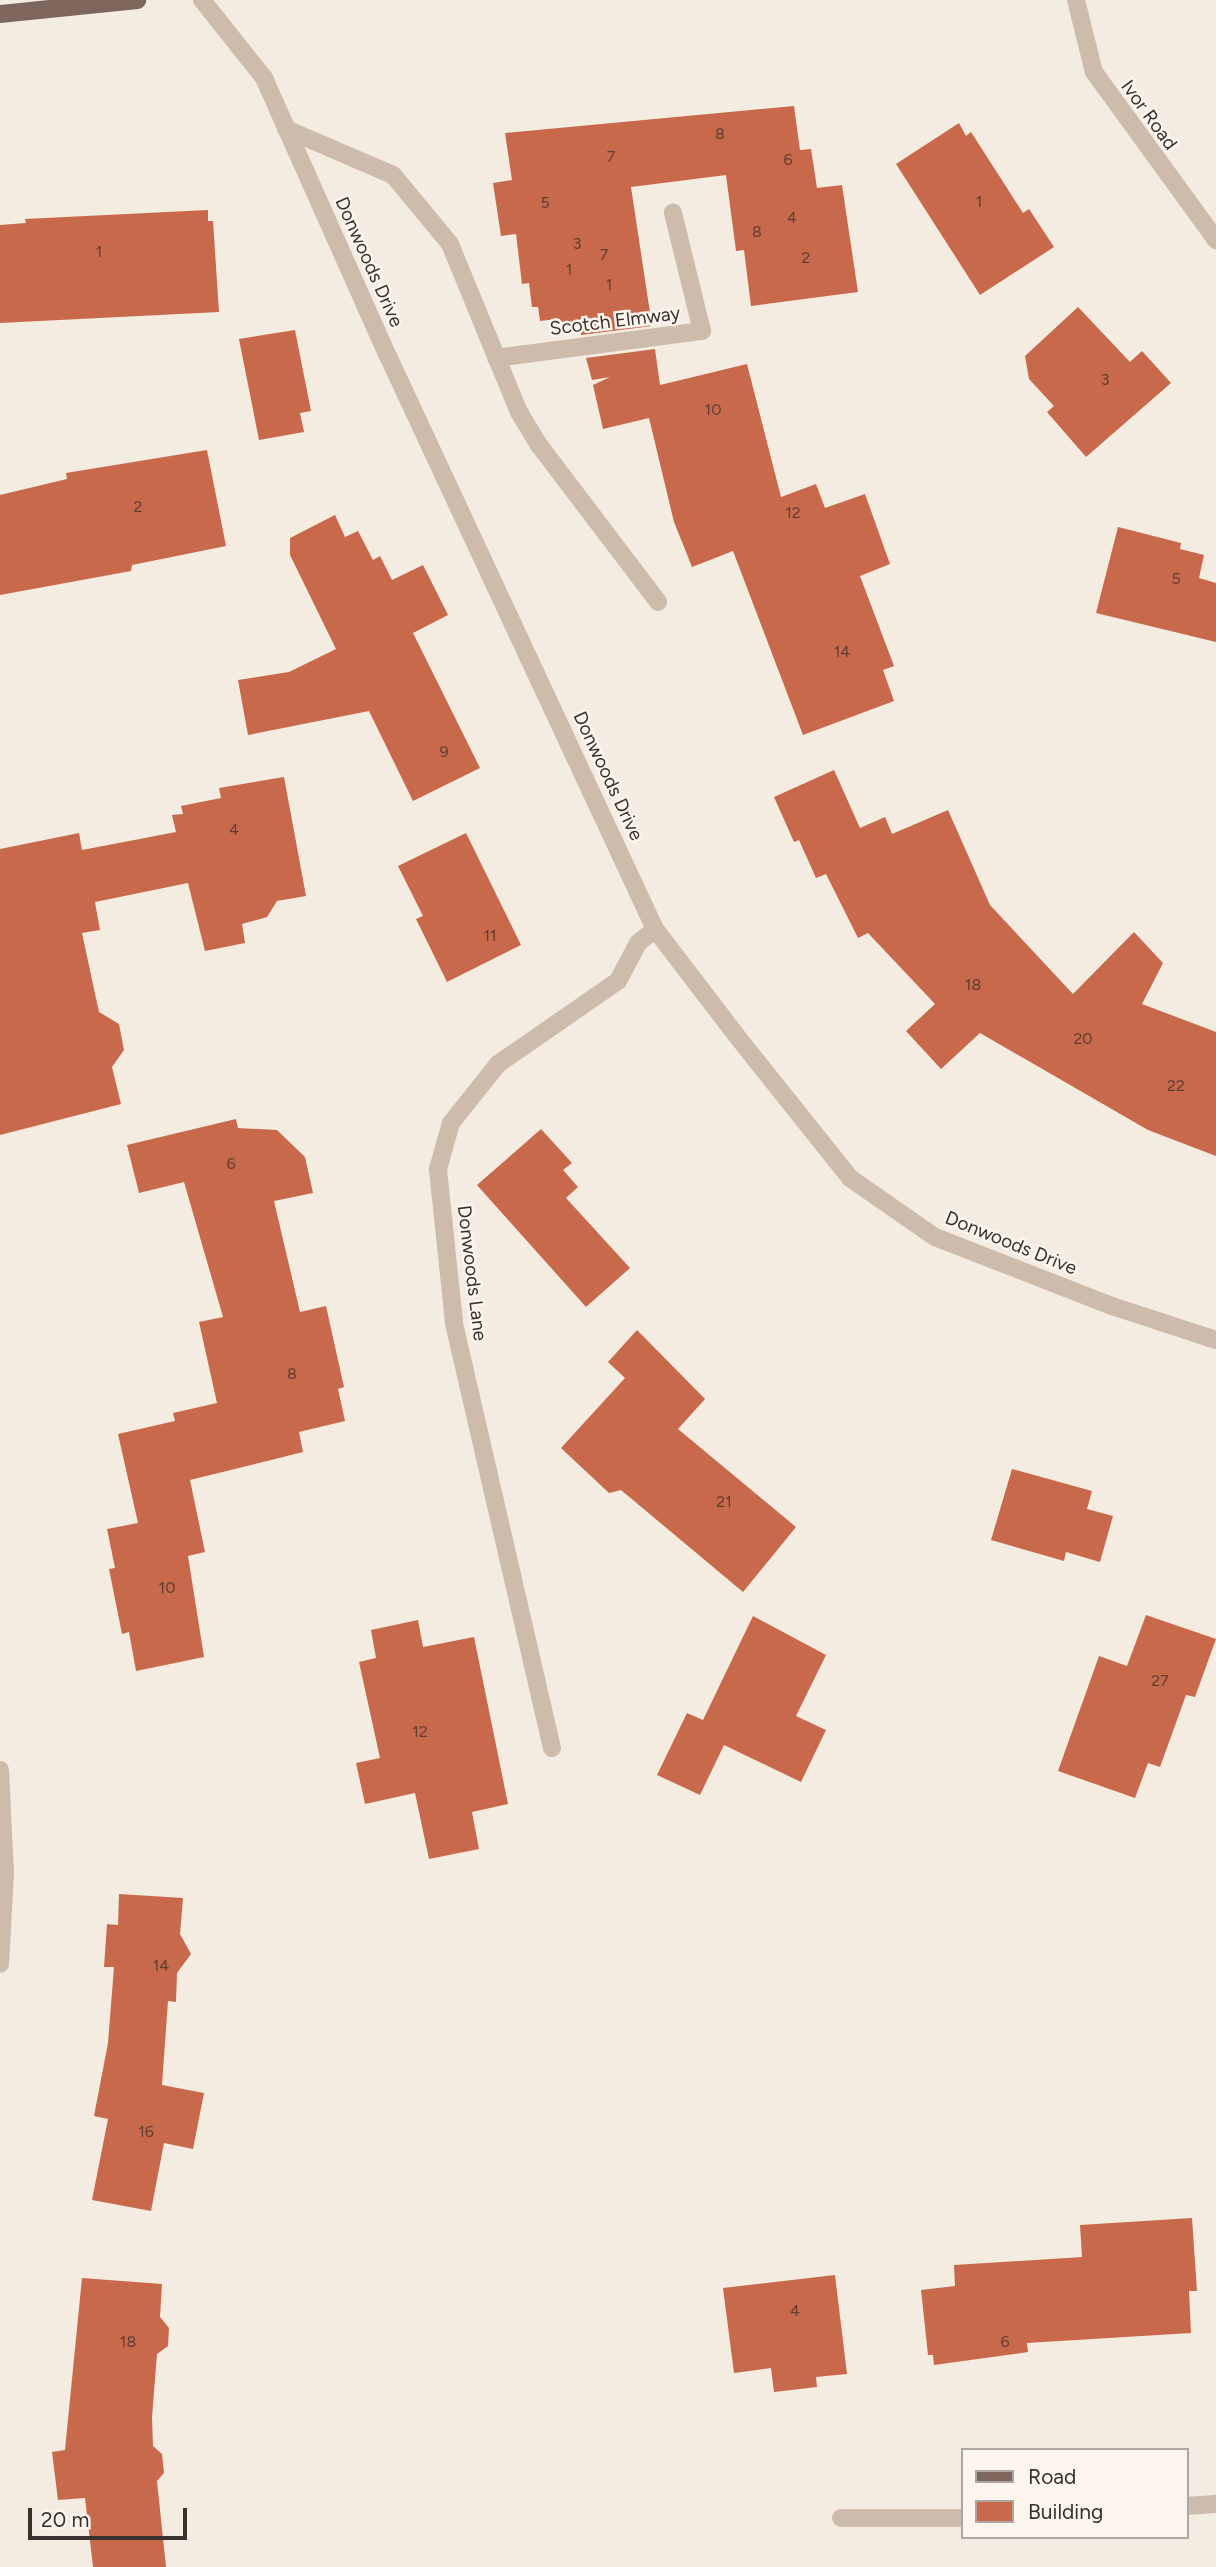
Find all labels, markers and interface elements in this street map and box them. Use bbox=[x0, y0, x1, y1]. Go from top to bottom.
street label: Ivor Road bbox=[1116, 76, 1182, 154]
house number: 8 bbox=[715, 124, 725, 144]
house number: 7 bbox=[607, 147, 615, 167]
house number: 6 bbox=[783, 150, 793, 170]
house number: 1 bbox=[976, 192, 982, 212]
street label: Donwoods Drive bbox=[330, 193, 408, 331]
house number: 5 bbox=[540, 193, 550, 213]
house number: 4 bbox=[787, 208, 797, 228]
house number: 8 bbox=[752, 222, 762, 242]
house number: 3 bbox=[573, 234, 581, 254]
house number: 1 bbox=[96, 242, 102, 262]
house number: 7 bbox=[600, 245, 608, 265]
house number: 2 bbox=[802, 248, 810, 268]
house number: 1 bbox=[566, 260, 572, 280]
house number: 1 bbox=[606, 275, 612, 295]
street label: Scotch Elmway bbox=[548, 302, 682, 340]
house number: 3 bbox=[1101, 370, 1109, 390]
house number: 10 bbox=[705, 400, 721, 420]
house number: 2 bbox=[134, 497, 142, 517]
house number: 12 bbox=[785, 503, 801, 523]
house number: 5 bbox=[1171, 569, 1181, 589]
house number: 14 bbox=[834, 642, 850, 662]
street label: Donwoods Drive bbox=[568, 708, 648, 844]
house number: 9 bbox=[439, 742, 449, 762]
house number: 4 bbox=[229, 820, 239, 840]
house number: 11 bbox=[483, 926, 497, 946]
house number: 18 bbox=[965, 975, 981, 995]
house number: 20 bbox=[1073, 1029, 1093, 1049]
house number: 22 bbox=[1167, 1076, 1185, 1096]
house number: 6 bbox=[226, 1154, 236, 1174]
street label: Donwoods Lane bbox=[452, 1204, 492, 1342]
street label: Donwoods Drive bbox=[942, 1206, 1080, 1280]
house number: 8 bbox=[287, 1364, 297, 1384]
house number: 21 bbox=[716, 1492, 732, 1512]
house number: 10 bbox=[159, 1578, 175, 1598]
house number: 27 bbox=[1151, 1671, 1169, 1691]
house number: 12 bbox=[412, 1722, 428, 1742]
house number: 14 bbox=[153, 1956, 169, 1976]
house number: 16 bbox=[138, 2122, 154, 2142]
house number: 4 bbox=[790, 2301, 800, 2321]
house number: 18 bbox=[120, 2332, 136, 2352]
house number: 6 bbox=[1000, 2332, 1010, 2352]
legend bbox=[960, 2448, 1188, 2539]
text: Road bbox=[1028, 2464, 1076, 2489]
scale bar bbox=[32, 2494, 191, 2538]
text: Building bbox=[1028, 2499, 1103, 2524]
text: 20 m bbox=[41, 2507, 89, 2532]

